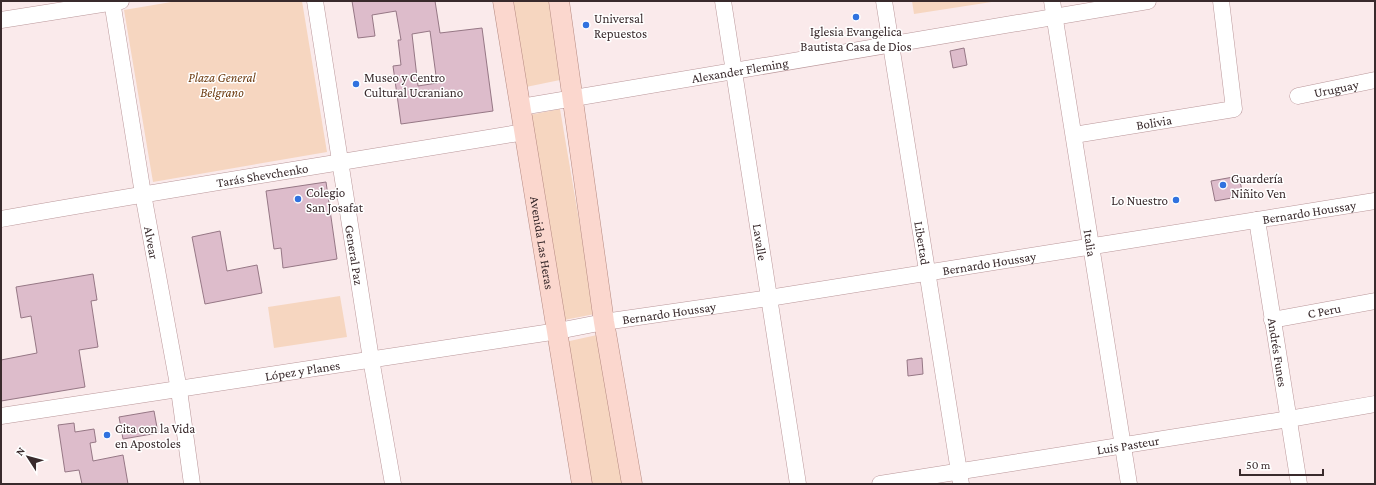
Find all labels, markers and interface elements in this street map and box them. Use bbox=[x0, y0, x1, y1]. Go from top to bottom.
place label: Universal Repuestos bbox=[594, 11, 647, 41]
marker: Iglesia Evangelica Bautista Casa de Dios bbox=[851, 12, 861, 22]
marker: Universal Repuestos bbox=[581, 20, 591, 30]
place label: Iglesia Evangelica Bautista Casa de Dios bbox=[800, 24, 912, 54]
street label: Alexander Fleming bbox=[691, 55, 790, 86]
park label: Plaza General Belgrano bbox=[188, 70, 257, 100]
place label: Museo y Centro Cultural Ucraniano bbox=[364, 70, 463, 100]
street label: Uruguay bbox=[1313, 76, 1361, 100]
marker: Museo y Centro Cultural Ucraniano bbox=[351, 79, 361, 89]
street label: Bolivia bbox=[1135, 112, 1173, 133]
street label: Tarás Shevchenko bbox=[215, 160, 309, 190]
place label: Guardería Niñito Ven bbox=[1231, 171, 1286, 201]
marker: Guardería Niñito Ven bbox=[1218, 180, 1228, 190]
place label: Colegio San Josafat bbox=[306, 185, 364, 215]
place label: Lo Nuestro bbox=[1111, 193, 1168, 208]
marker: Colegio San Josafat bbox=[293, 194, 303, 204]
street label: Avenida Las Heras bbox=[527, 195, 557, 291]
marker: Lo Nuestro bbox=[1171, 195, 1181, 205]
street label: Bernardo Houssay bbox=[1261, 197, 1358, 227]
street label: Libertad bbox=[911, 220, 933, 266]
street label: Lavalle bbox=[750, 223, 770, 262]
street label: General Paz bbox=[342, 224, 366, 287]
street label: Alvear bbox=[141, 225, 162, 261]
street label: Italia bbox=[1081, 228, 1100, 258]
street label: Bernardo Houssay bbox=[941, 248, 1038, 278]
street label: Bernardo Houssay bbox=[621, 299, 718, 327]
street label: C Peru bbox=[1306, 300, 1342, 321]
street label: Andrés Funes bbox=[1265, 317, 1290, 388]
street label: López y Planes bbox=[264, 357, 341, 384]
place label: Cita con la Vida en Apostoles bbox=[115, 421, 195, 451]
marker: Cita con la Vida en Apostoles bbox=[102, 430, 112, 440]
street label: Luis Pasteur bbox=[1096, 433, 1161, 457]
north arrow bbox=[8, 437, 48, 477]
text: N bbox=[13, 444, 27, 458]
scale bar bbox=[1240, 451, 1323, 477]
text: 50 m bbox=[1246, 458, 1271, 472]

